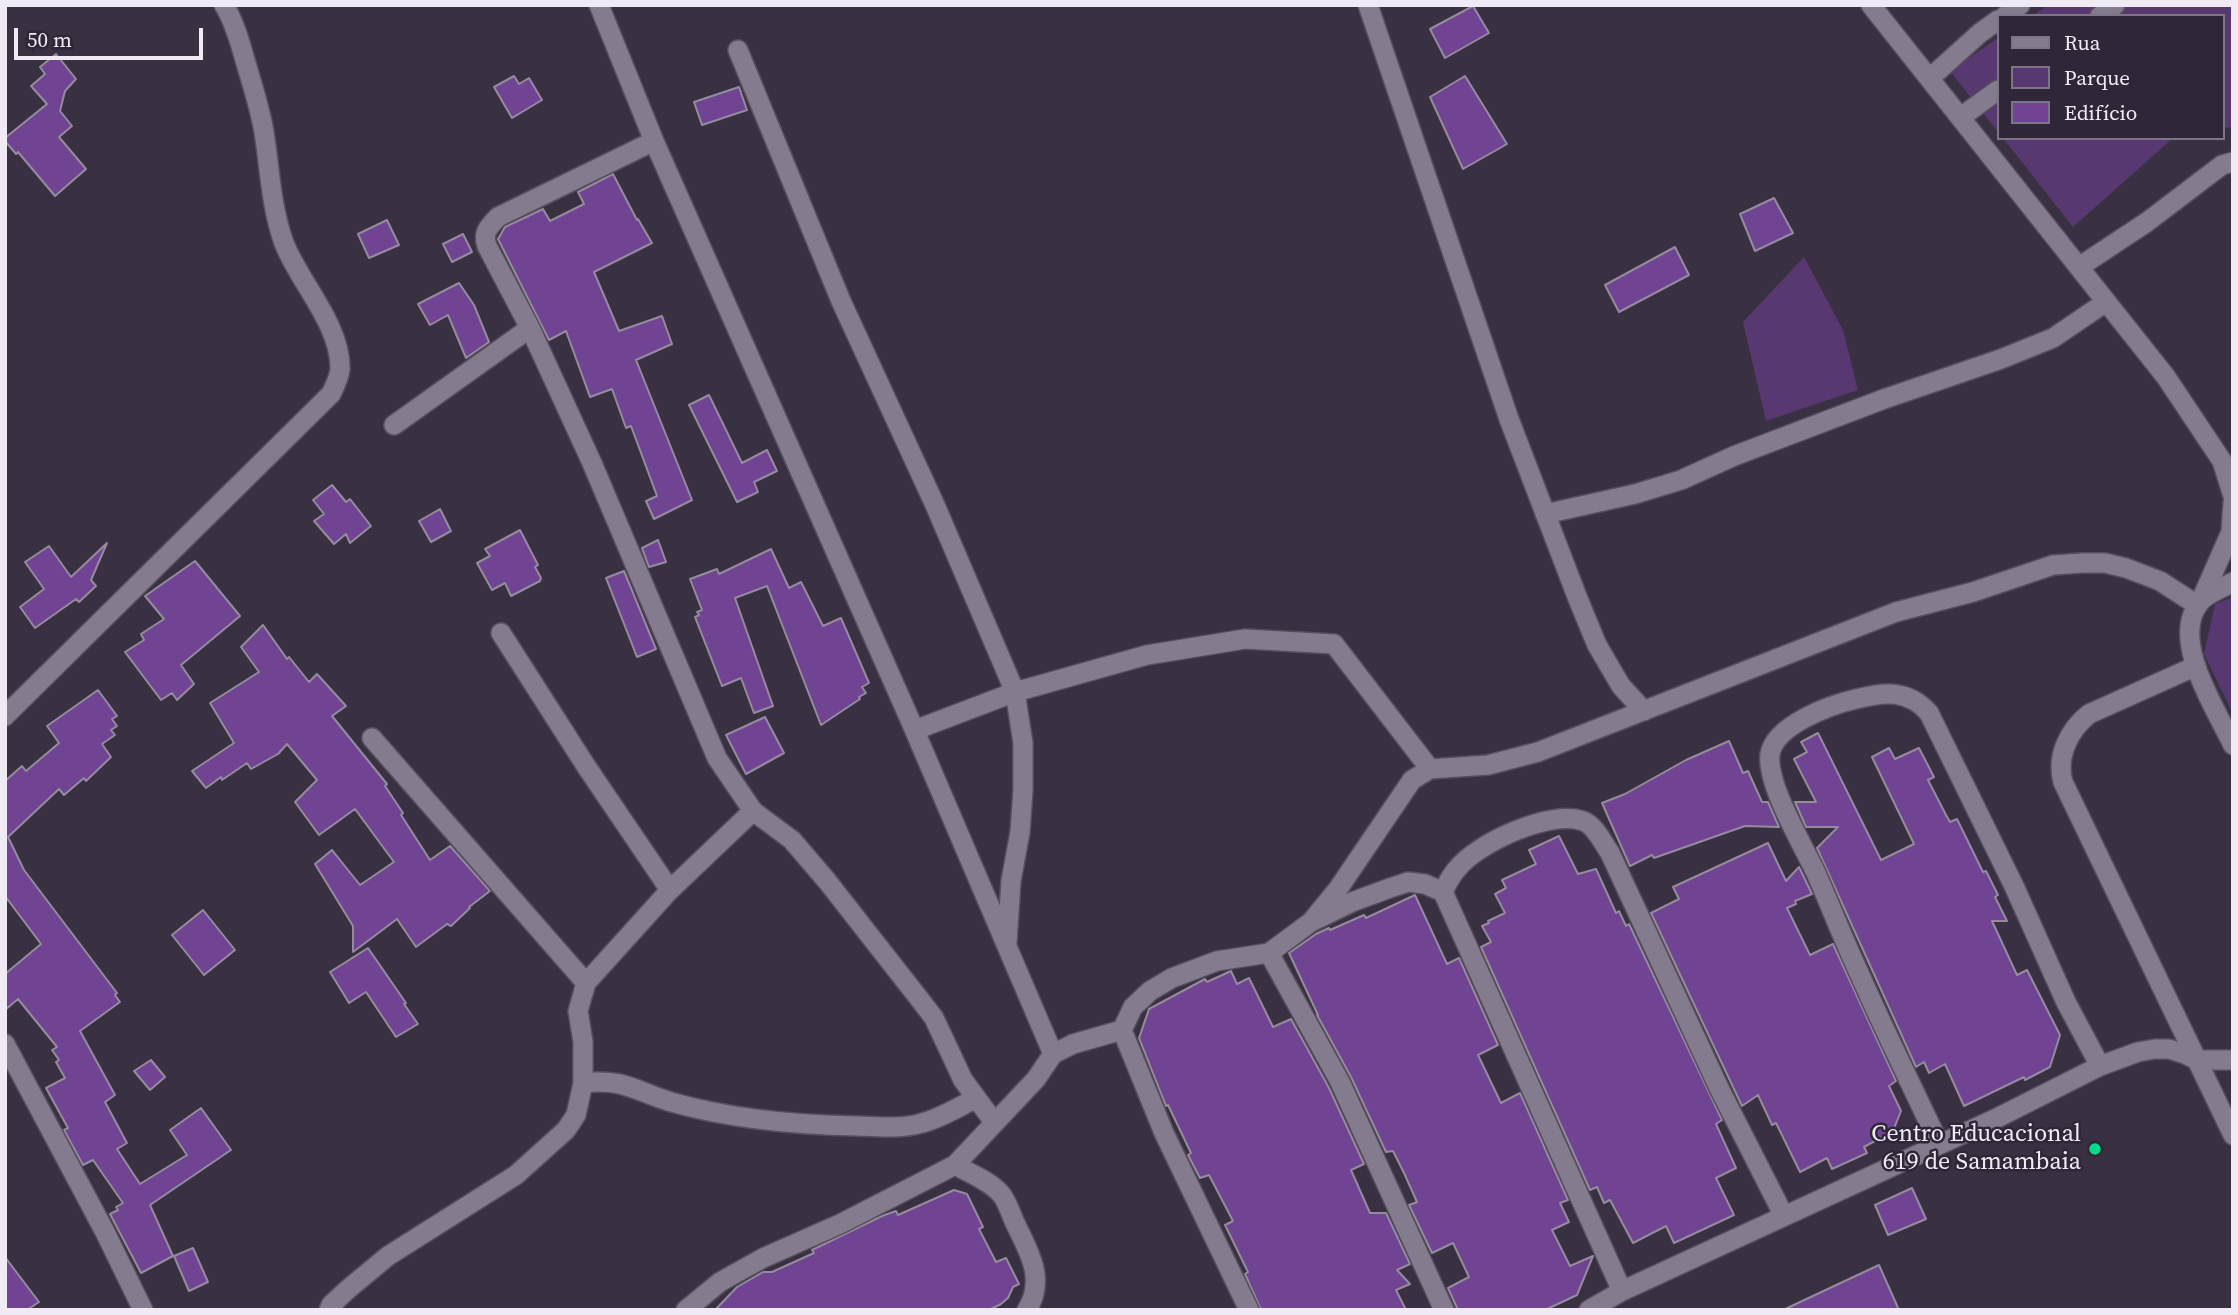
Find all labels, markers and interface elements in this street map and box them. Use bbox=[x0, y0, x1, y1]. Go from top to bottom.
scale bar bbox=[18, 14, 206, 58]
legend bbox=[1996, 14, 2224, 140]
text: 50 m bbox=[27, 25, 72, 54]
text: Rua bbox=[2064, 28, 2100, 57]
text: Parque bbox=[2064, 63, 2130, 92]
text: Edifício bbox=[2064, 98, 2137, 127]
place label: Centro Educacional 619 de Samambaia bbox=[1871, 1121, 2081, 1177]
marker: Centro Educacional 619 de Samambaia bbox=[2087, 1141, 2103, 1157]

